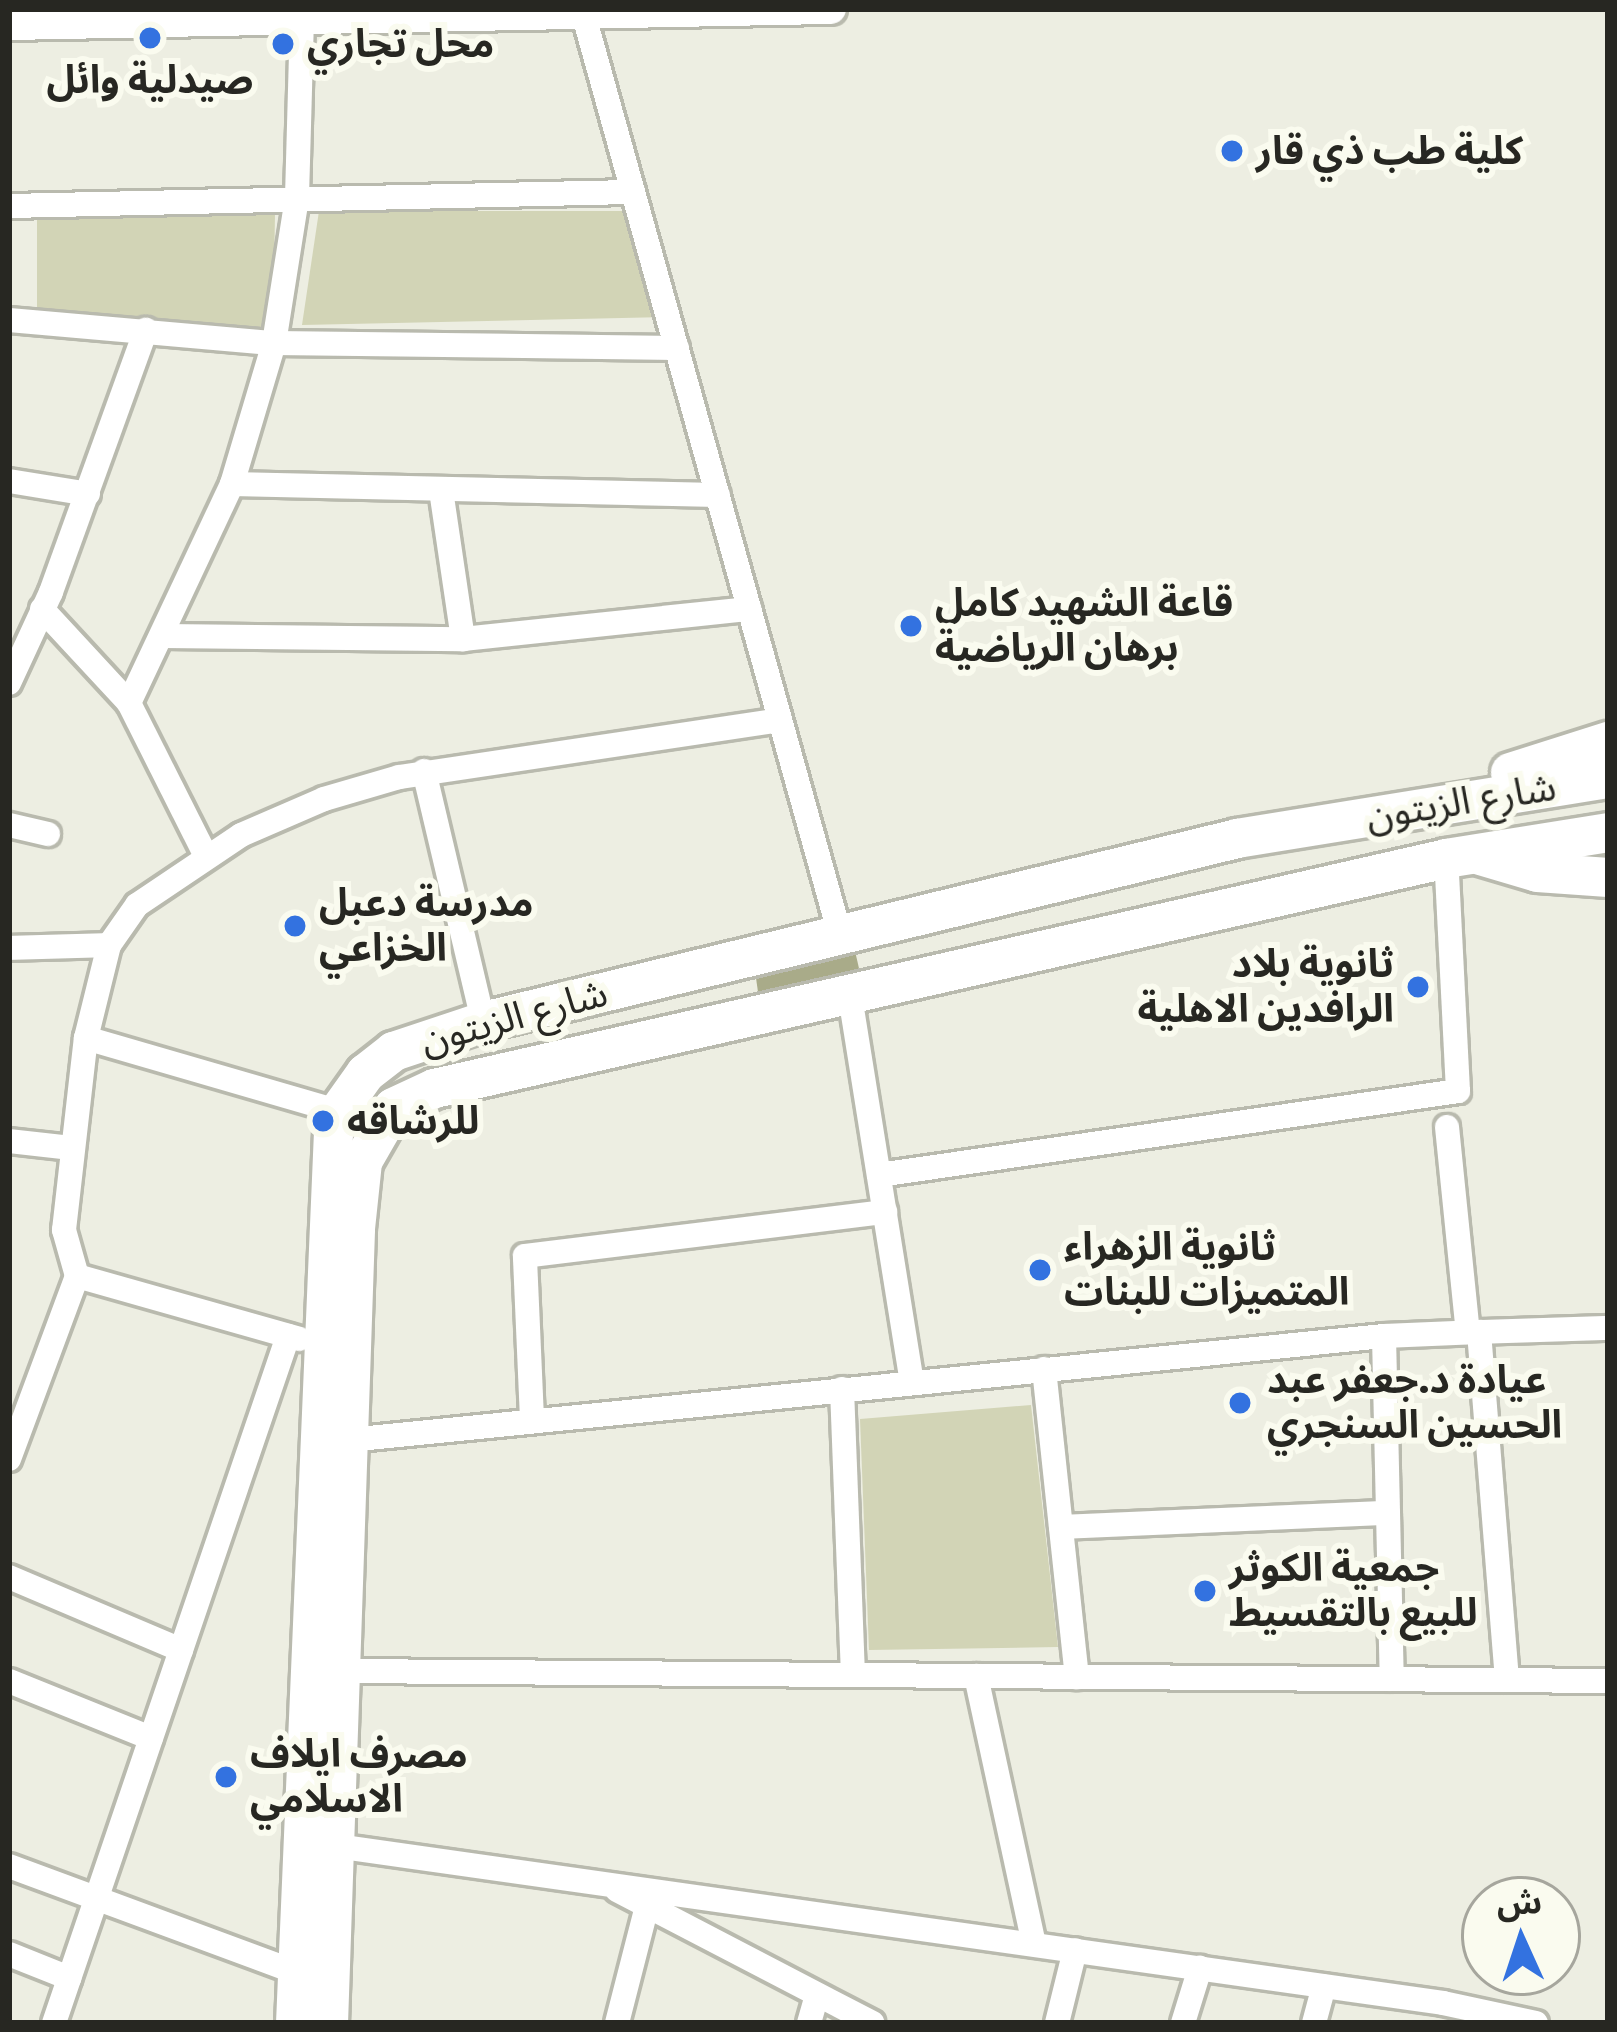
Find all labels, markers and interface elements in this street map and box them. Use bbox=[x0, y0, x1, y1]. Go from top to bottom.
place label: محل تجاري bbox=[307, 21, 494, 67]
marker: صيدلية وائل bbox=[137, 25, 163, 51]
marker: محل تجاري bbox=[270, 31, 296, 57]
place label: صيدلية وائل bbox=[47, 57, 253, 103]
place label: كلية طب ذي قار bbox=[1256, 128, 1523, 174]
marker: كلية طب ذي قار bbox=[1219, 138, 1245, 164]
place label: قاعة الشهيد كامل برهان الرياضية bbox=[935, 581, 1233, 672]
marker: قاعة الشهيد كامل برهان الرياضية bbox=[898, 613, 924, 639]
street label: شارع الزيتون bbox=[1363, 764, 1559, 840]
place label: مدرسة دعبل الخزاعي bbox=[319, 881, 533, 972]
marker: مدرسة دعبل الخزاعي bbox=[282, 913, 308, 939]
place label: ثانوية بلاد الرافدين الاهلية bbox=[1138, 942, 1394, 1033]
street label: شارع الزيتون bbox=[415, 970, 613, 1064]
marker: ثانوية بلاد الرافدين الاهلية bbox=[1405, 974, 1431, 1000]
place label: للرشاقه bbox=[347, 1098, 479, 1144]
marker: للرشاقه bbox=[310, 1108, 336, 1134]
place label: ثانوية الزهراء المتميزات للبنات bbox=[1064, 1225, 1350, 1316]
marker: ثانوية الزهراء المتميزات للبنات bbox=[1027, 1257, 1053, 1283]
place label: عيادة د.جعفر عبد الحسين السنجري bbox=[1267, 1358, 1562, 1449]
marker: عيادة د.جعفر عبد الحسين السنجري bbox=[1224, 1387, 1256, 1419]
place label: جمعية الكوثر للبيع بالتقسيط bbox=[1229, 1546, 1478, 1637]
marker: جمعية الكوثر للبيع بالتقسيط bbox=[1192, 1578, 1218, 1604]
place label: مصرف ايلاف الاسلامي bbox=[250, 1732, 468, 1823]
marker: مصرف ايلاف الاسلامي bbox=[213, 1764, 239, 1790]
north arrow bbox=[1461, 1876, 1581, 1996]
text: ش bbox=[1495, 1878, 1543, 1927]

